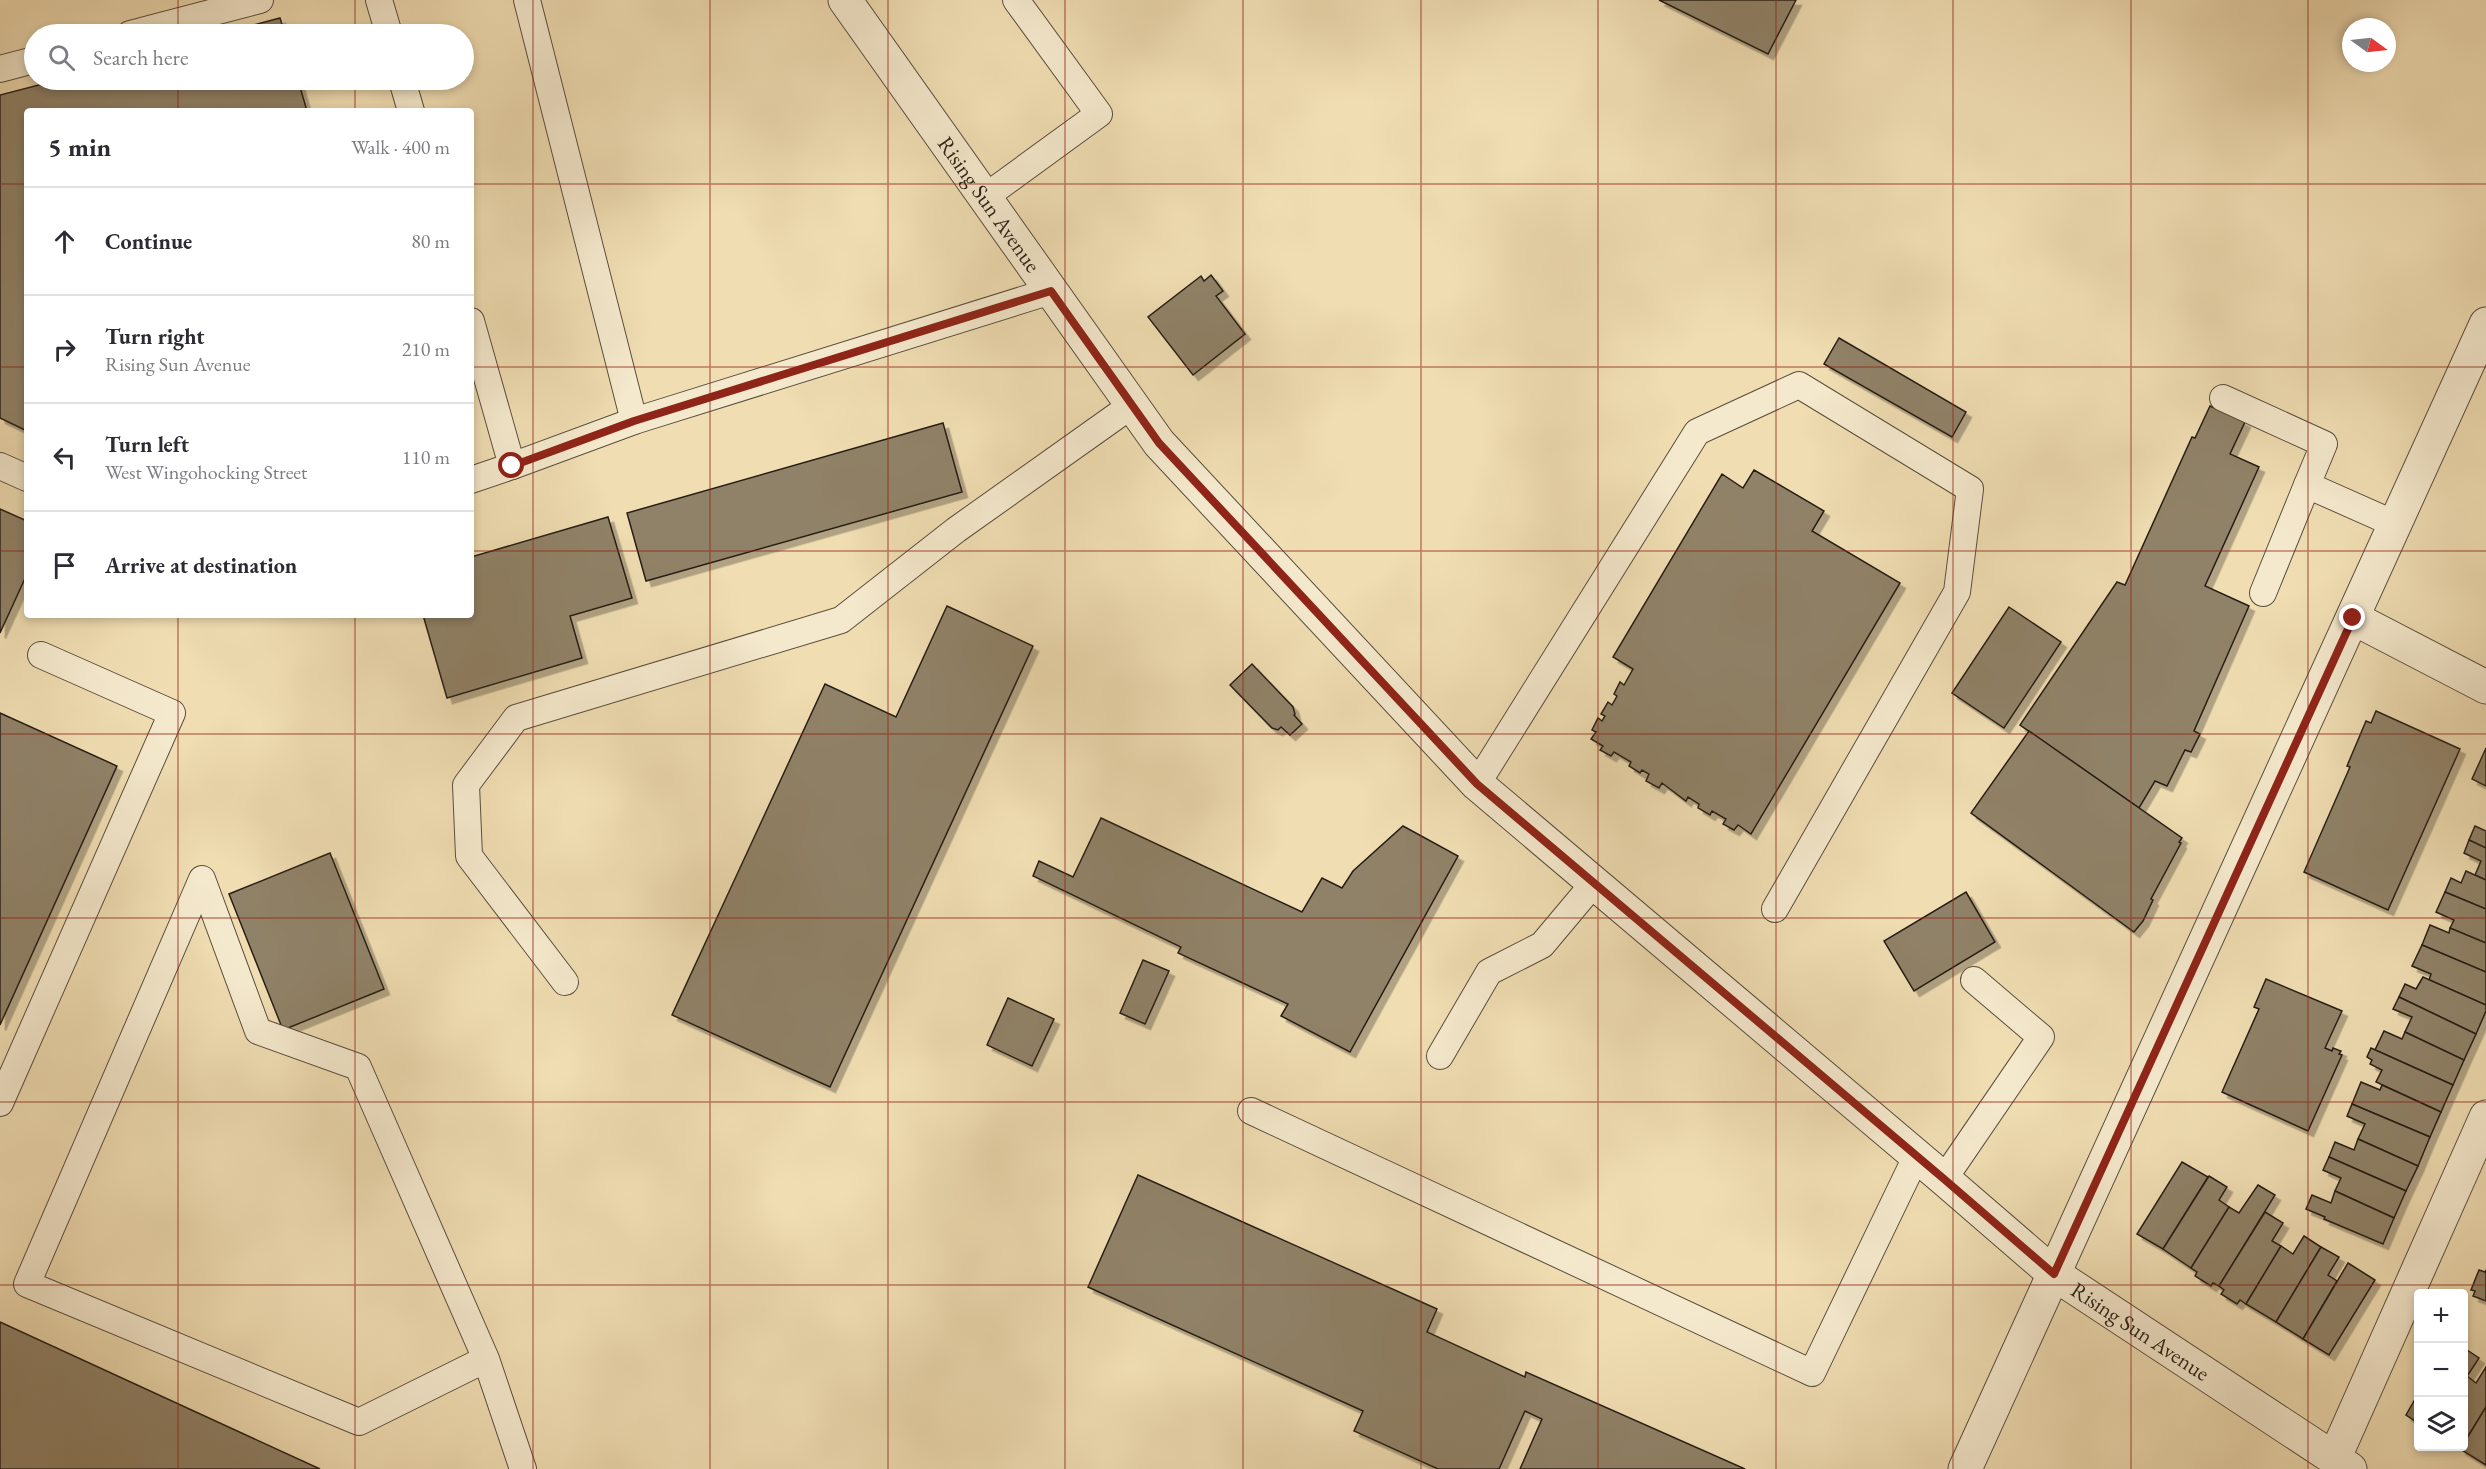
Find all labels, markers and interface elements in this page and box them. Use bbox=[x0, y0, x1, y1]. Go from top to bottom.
north arrow bbox=[2342, 18, 2396, 72]
search box bbox=[24, 24, 474, 90]
icon: search bbox=[45, 41, 78, 74]
text: Search here bbox=[93, 43, 188, 72]
text: 5 min bbox=[48, 130, 111, 164]
street label: Rising Sun Avenue bbox=[931, 130, 1048, 278]
text: Walk · 400 m bbox=[351, 134, 450, 160]
icon: ahead bbox=[48, 225, 81, 258]
text: Continue bbox=[105, 227, 192, 256]
text: 80 m bbox=[411, 228, 450, 254]
text: Turn right bbox=[105, 322, 204, 351]
icon: right bbox=[48, 333, 81, 366]
text: 210 m bbox=[402, 336, 450, 362]
text: Rising Sun Avenue bbox=[105, 351, 251, 377]
text: Turn left bbox=[105, 430, 189, 459]
icon: left bbox=[48, 441, 81, 474]
text: 110 m bbox=[402, 444, 450, 470]
route start bbox=[498, 452, 524, 478]
text: West Wingohocking Street bbox=[105, 459, 307, 485]
icon: arrive bbox=[48, 549, 81, 582]
text: Arrive at destination bbox=[105, 551, 297, 580]
route end bbox=[2339, 604, 2365, 630]
street label: Rising Sun Avenue bbox=[2065, 1275, 2216, 1388]
map controls bbox=[2414, 1289, 2468, 1451]
button: + bbox=[2414, 1289, 2468, 1343]
button: − bbox=[2414, 1343, 2468, 1397]
button: layers bbox=[2414, 1397, 2468, 1451]

